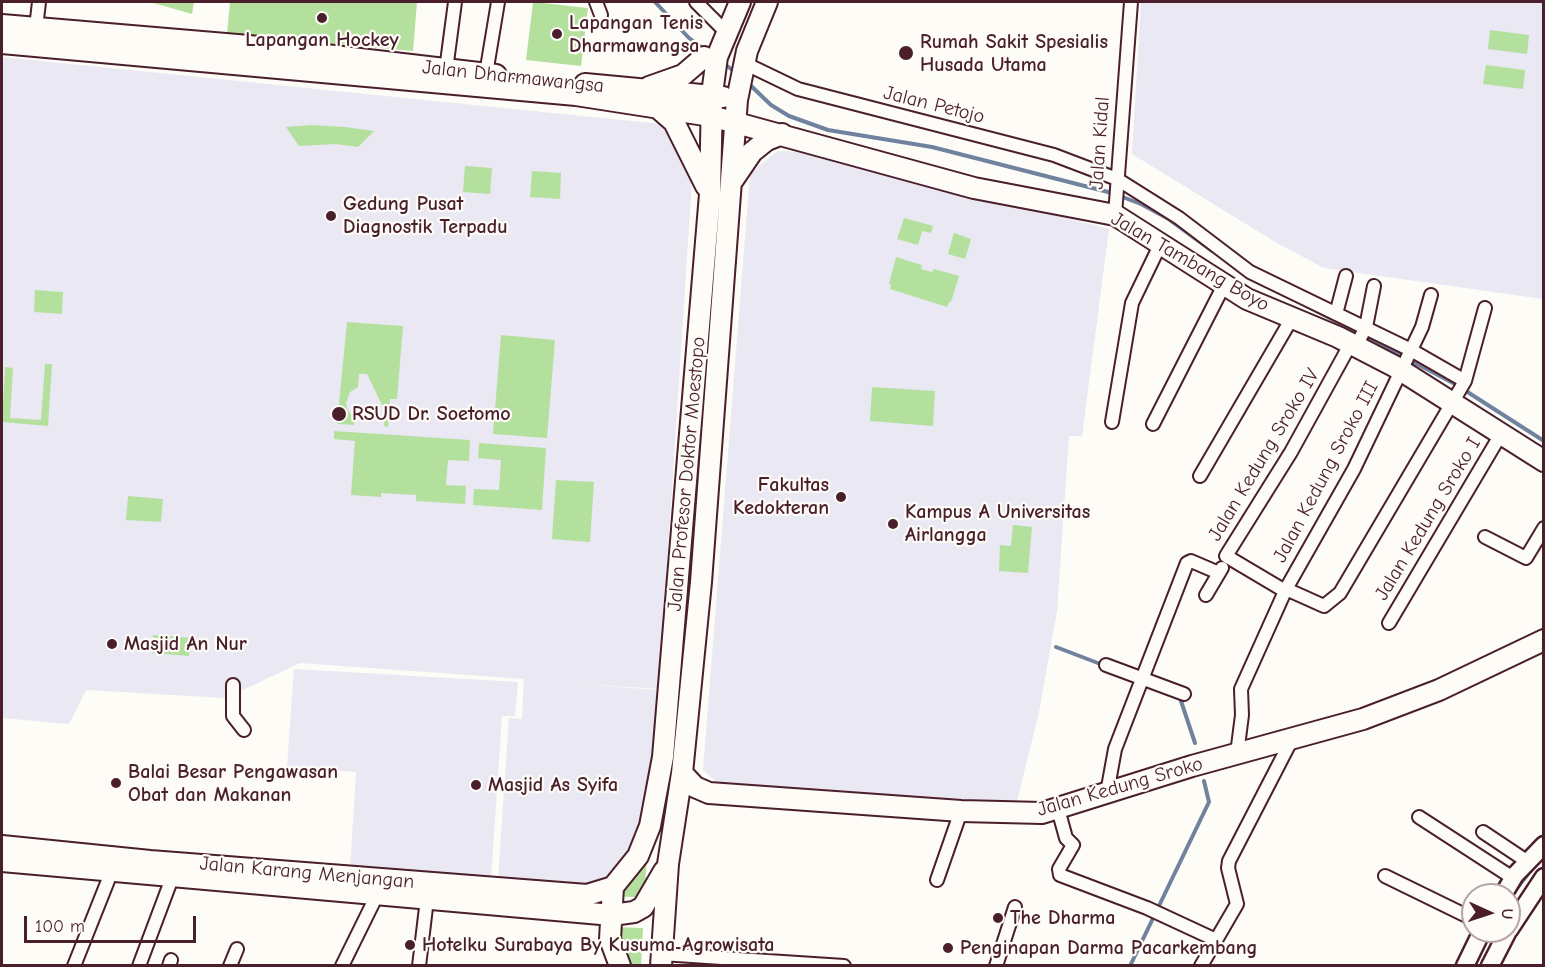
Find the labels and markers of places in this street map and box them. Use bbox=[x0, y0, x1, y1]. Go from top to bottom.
marker: Lapangan Hockey bbox=[315, 11, 329, 25]
place label: Lapangan Tenis Dharmawangsa bbox=[569, 11, 703, 58]
marker: Lapangan Tenis Dharmawangsa bbox=[550, 27, 564, 41]
place label: Lapangan Hockey bbox=[245, 28, 399, 52]
place label: Rumah Sakit Spesialis Husada Utama bbox=[920, 30, 1108, 77]
marker: Rumah Sakit Spesialis Husada Utama bbox=[897, 44, 915, 62]
place label: Gedung Pusat Diagnostik Terpadu bbox=[343, 192, 508, 239]
marker: Gedung Pusat Diagnostik Terpadu bbox=[324, 209, 338, 223]
place label: RSUD Dr. Soetomo bbox=[352, 402, 511, 426]
marker: RSUD Dr. Soetomo bbox=[330, 405, 348, 423]
place label: Fakultas Kedokteran bbox=[733, 473, 829, 520]
marker: Fakultas Kedokteran bbox=[834, 490, 848, 504]
place label: Kampus A Universitas Airlangga bbox=[905, 500, 1090, 547]
marker: Kampus A Universitas Airlangga bbox=[886, 517, 900, 531]
place label: Masjid An Nur bbox=[124, 632, 247, 656]
marker: Masjid An Nur bbox=[105, 637, 119, 651]
place label: Balai Besar Pengawasan Obat dan Makanan bbox=[128, 760, 338, 807]
place label: Masjid As Syifa bbox=[488, 773, 618, 797]
marker: Balai Besar Pengawasan Obat dan Makanan bbox=[109, 776, 123, 790]
marker: Masjid As Syifa bbox=[469, 778, 483, 792]
place label: The Dharma bbox=[1010, 906, 1115, 930]
marker: The Dharma bbox=[991, 911, 1005, 925]
place label: Hotelku Surabaya By Kusuma Agrowisata bbox=[422, 933, 774, 957]
place label: Penginapan Darma Pacarkembang bbox=[960, 936, 1258, 960]
marker: Hotelku Surabaya By Kusuma Agrowisata bbox=[403, 938, 417, 952]
marker: Penginapan Darma Pacarkembang bbox=[941, 941, 955, 955]

